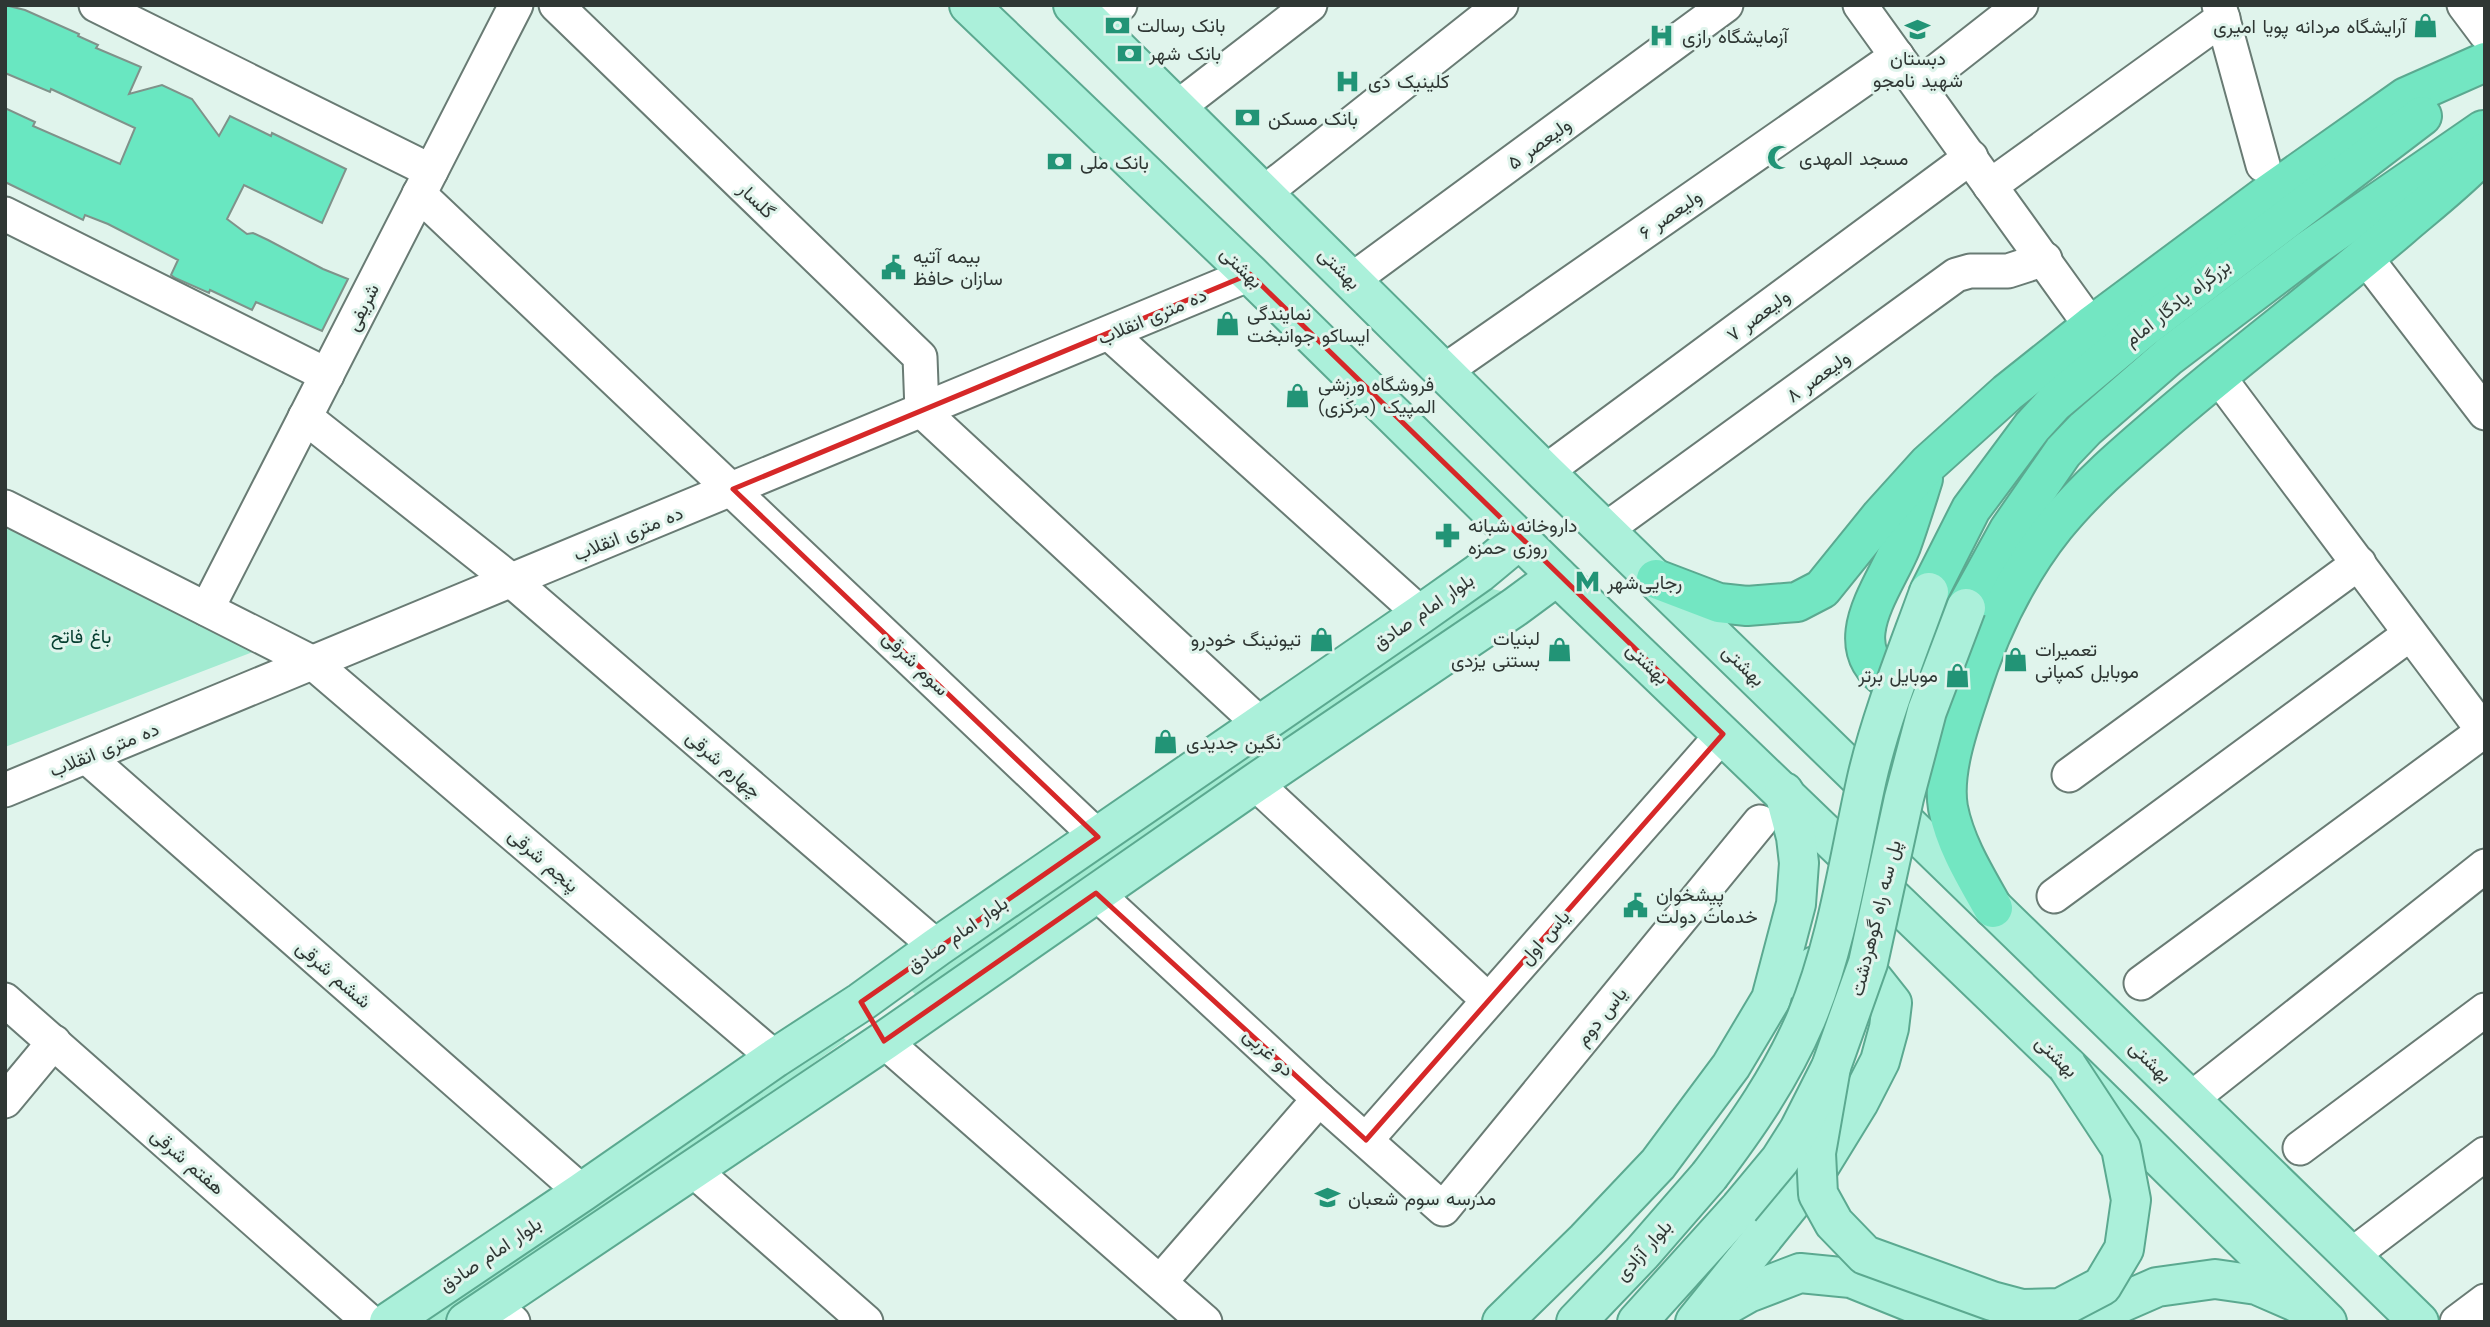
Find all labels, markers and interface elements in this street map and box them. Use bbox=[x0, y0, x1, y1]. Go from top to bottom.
bank icon: بانک رسالت bbox=[1103, 11, 1131, 39]
shop icon: آرایشگاه مردانه پویا امیری bbox=[2412, 12, 2440, 40]
place label: بانک رسالت bbox=[1137, 14, 1225, 37]
place label: آرایشگاه مردانه پویا امیری bbox=[2213, 15, 2408, 40]
school or university icon: دبستان شهید نامجو bbox=[1904, 16, 1932, 44]
hospital icon: آزمایشگاه رازی bbox=[1648, 22, 1676, 50]
place label: آزمایشگاه رازی bbox=[1682, 25, 1790, 48]
bank icon: بانک شهر bbox=[1115, 39, 1143, 67]
place label: بانک شهر bbox=[1148, 42, 1221, 65]
place label: دبستان شهید نامجو bbox=[1873, 47, 1963, 92]
hospital icon: کلینیک دی bbox=[1334, 67, 1362, 95]
place label: کلینیک دی bbox=[1368, 70, 1450, 93]
bank icon: بانک مسکن bbox=[1234, 104, 1262, 132]
place label: بانک مسکن bbox=[1268, 107, 1358, 130]
street label: ولیعصر ۵ bbox=[1503, 113, 1576, 174]
mosque icon: مسجد المهدی bbox=[1765, 144, 1793, 172]
place label: مسجد المهدی bbox=[1799, 147, 1908, 170]
bank icon: بانک ملی bbox=[1046, 148, 1074, 176]
place label: بانک ملی bbox=[1080, 151, 1149, 174]
street label: گلسار bbox=[733, 177, 780, 223]
street label: ولیعصر ۶ bbox=[1635, 185, 1706, 244]
street label: بهشتى bbox=[1216, 242, 1268, 293]
street label: بهشتی bbox=[1314, 242, 1366, 294]
place label: بیمه آتیه سازان حافظ bbox=[913, 245, 1003, 290]
public building icon: بیمه آتیه سازان حافظ bbox=[879, 253, 907, 281]
street label: بزرگراه یادگار امام bbox=[2120, 254, 2236, 352]
street label: شریفی bbox=[341, 280, 384, 335]
street label: ده متری انقلاب bbox=[1094, 283, 1210, 350]
street label: ولیعصر ۷ bbox=[1722, 284, 1794, 347]
place label: نمایندگی ایساکو جوانبخت bbox=[1247, 302, 1370, 347]
shop icon: نمایندگی ایساکو جوانبخت bbox=[1213, 310, 1241, 338]
street label: ولیعصر ۸ bbox=[1782, 346, 1855, 407]
place label: فروشگاه ورزشی المپیک (مرکزی) bbox=[1318, 373, 1436, 420]
shop icon: فروشگاه ورزشی المپیک (مرکزی) bbox=[1284, 381, 1312, 409]
street label: ده متری انقلاب bbox=[570, 501, 686, 566]
place label: داروخانه شبانه روزی حمزه bbox=[1468, 514, 1577, 559]
pharmacy icon: داروخانه شبانه روزی حمزه bbox=[1434, 522, 1462, 550]
street label: بلوار امام صادق bbox=[1368, 568, 1479, 655]
metro station icon: رجایی‌شهر bbox=[1573, 568, 1601, 596]
place label: رجایی‌شهر bbox=[1606, 571, 1682, 594]
park label: باغ فاتح bbox=[51, 625, 111, 650]
shop icon: تیونینگ خودرو bbox=[1307, 625, 1335, 653]
street label: سوم شرقی bbox=[877, 626, 954, 701]
place label: لبنیات بستنی یزدی bbox=[1451, 627, 1540, 672]
place label: تیونینگ خودرو bbox=[1191, 628, 1301, 651]
shop icon: لبنیات بستنی یزدی bbox=[1546, 635, 1574, 663]
street label: بهشتى bbox=[1622, 638, 1674, 689]
place label: تعمیرات موبایل کمپانی bbox=[2035, 638, 2139, 685]
street label: بهشتی bbox=[1718, 640, 1770, 691]
shop icon: تعمیرات موبایل کمپانی bbox=[2001, 646, 2029, 674]
shop icon: موبایل برتر bbox=[1944, 661, 1972, 689]
place label: موبایل برتر bbox=[1857, 664, 1938, 687]
street label: ده متری انقلاب bbox=[46, 717, 162, 782]
street label: چهارم شرقی bbox=[680, 726, 766, 805]
shop icon: نگین جدیدی bbox=[1152, 728, 1180, 756]
place label: نگین جدیدی bbox=[1186, 731, 1281, 754]
street label: پنجم شرقی bbox=[502, 824, 584, 899]
street label: پل سه راه گوهردشت bbox=[1845, 838, 1908, 999]
place label: پیشخوان خدمات دولت bbox=[1656, 883, 1758, 928]
street label: بلوار امام صادق bbox=[902, 891, 1013, 978]
public building icon: پیشخوان خدمات دولت bbox=[1622, 891, 1650, 919]
street label: یاس اول bbox=[1514, 905, 1574, 969]
street label: ششم شرقی bbox=[291, 936, 376, 1014]
street label: یاس دوم bbox=[1571, 982, 1633, 1051]
street label: دو غربی bbox=[1239, 1023, 1299, 1081]
street label: بهشتى bbox=[2031, 1031, 2083, 1082]
street label: بهشتی bbox=[2125, 1036, 2177, 1087]
street label: هفتم شرقی bbox=[145, 1123, 229, 1200]
school or university icon: مدرسه سوم شعبان bbox=[1314, 1184, 1342, 1212]
place label: مدرسه سوم شعبان bbox=[1348, 1187, 1496, 1211]
street label: بلوار امام صادق bbox=[435, 1212, 546, 1298]
street label: بلوار آزادی bbox=[1610, 1215, 1677, 1286]

